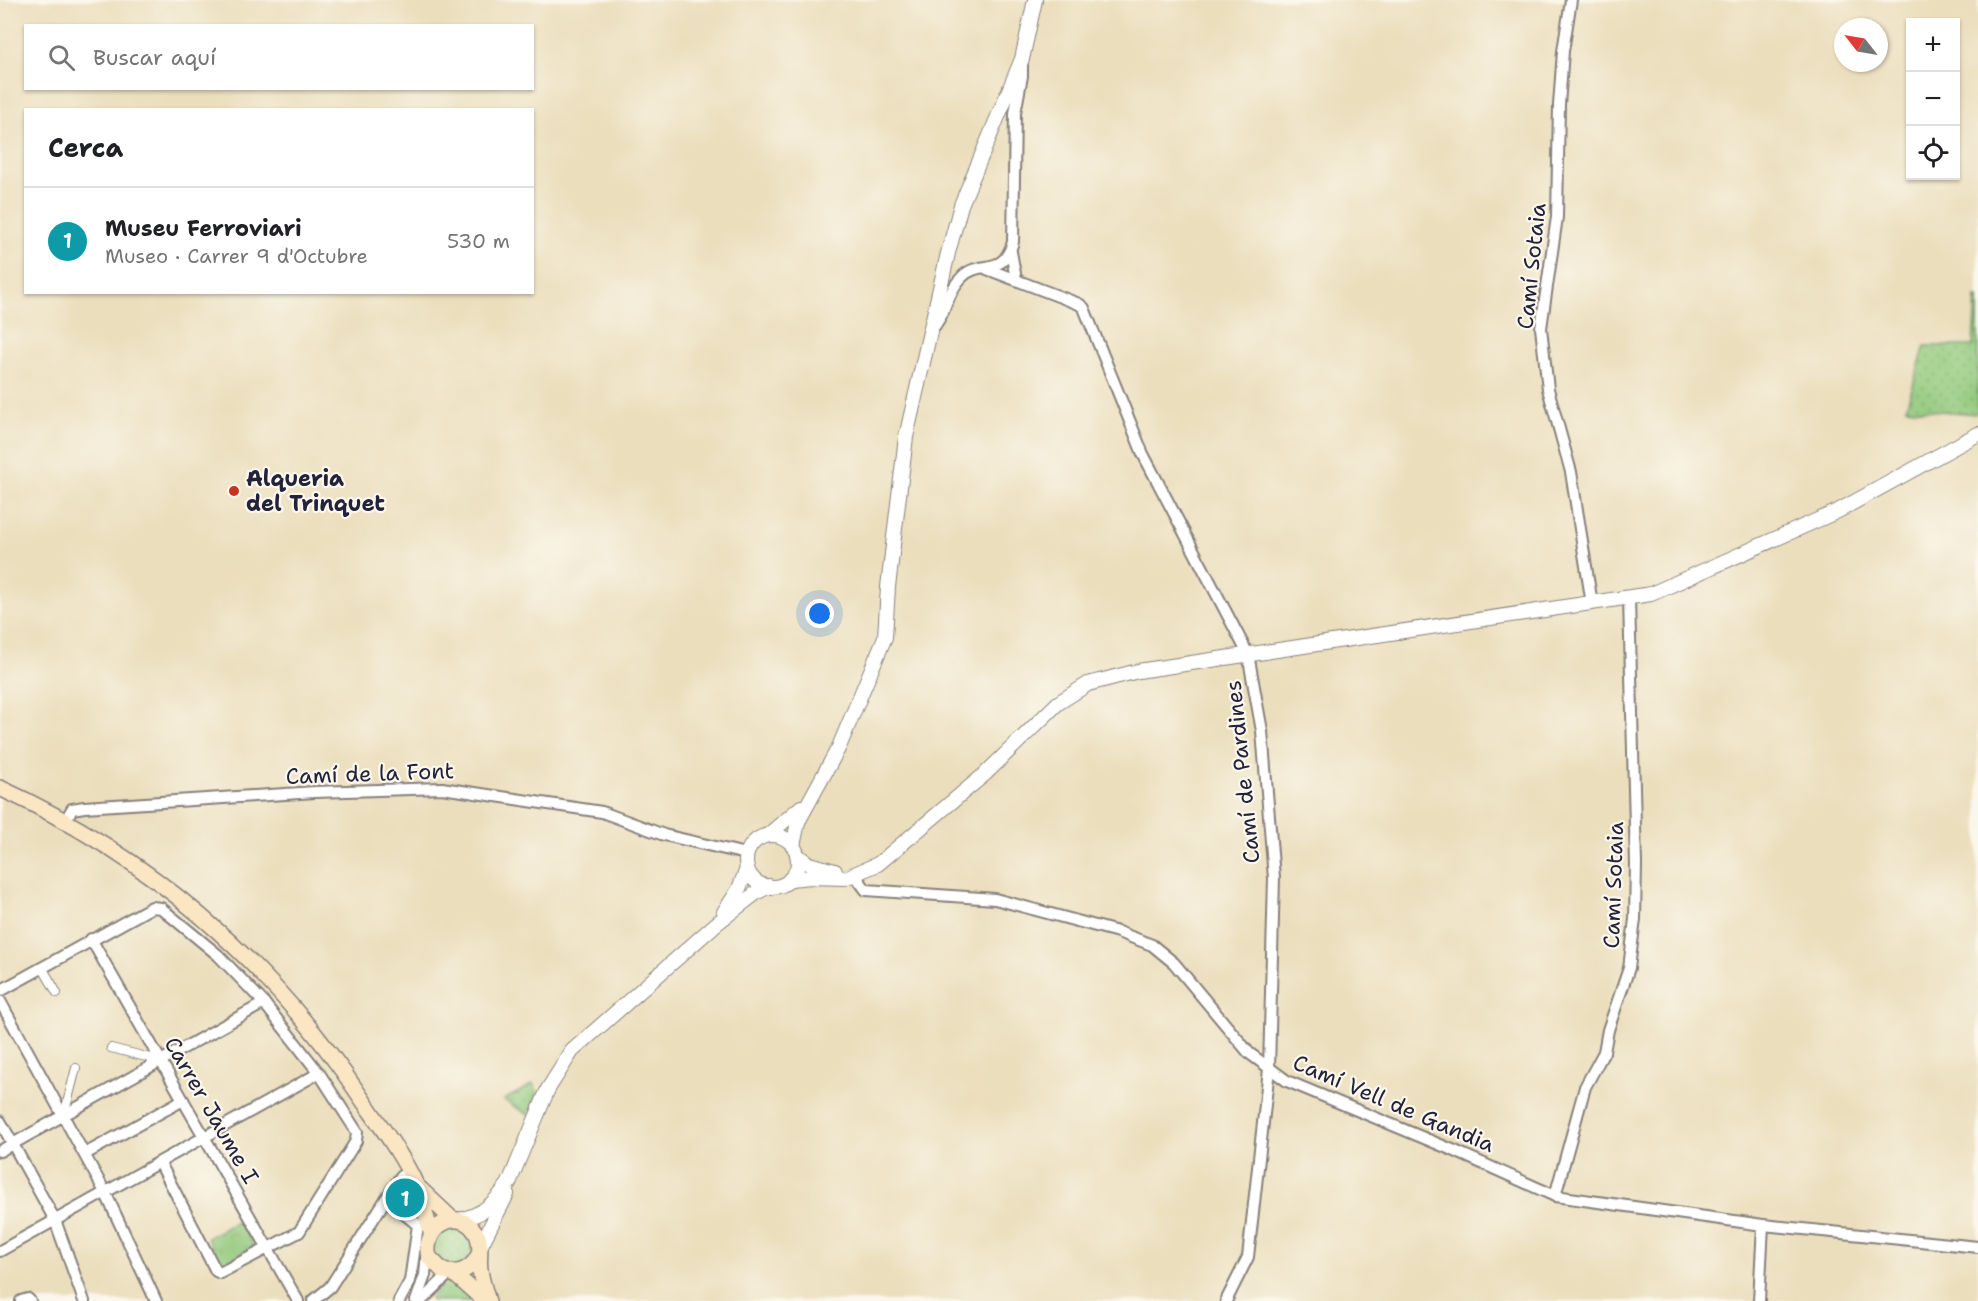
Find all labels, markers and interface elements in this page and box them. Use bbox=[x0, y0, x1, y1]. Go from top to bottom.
north arrow bbox=[1834, 18, 1888, 72]
map controls bbox=[1906, 18, 1960, 180]
button: + bbox=[1906, 18, 1960, 72]
search box bbox=[24, 24, 534, 90]
icon: search bbox=[45, 41, 78, 74]
text: Buscar aquí bbox=[93, 43, 216, 72]
button: − bbox=[1906, 72, 1960, 126]
button: locate bbox=[1906, 126, 1960, 180]
text: Cerca bbox=[48, 130, 123, 165]
street label: Camí Sotaia bbox=[1510, 201, 1553, 331]
text: Museu Ferroviari bbox=[105, 214, 302, 243]
text: 1 bbox=[63, 228, 72, 254]
text: 530 m bbox=[447, 228, 510, 254]
text: Museo · Carrer 9 d'Octubre bbox=[105, 243, 368, 269]
place label: Alqueria del Trinquet bbox=[246, 464, 385, 518]
marker: Alqueria del Trinquet bbox=[227, 484, 241, 498]
your location bbox=[805, 599, 834, 628]
street label: Camí de Pardines bbox=[1218, 679, 1267, 865]
street label: Camí de la Font bbox=[285, 756, 455, 791]
street label: Camí Sotaia bbox=[1597, 821, 1630, 949]
street label: Carrer Jaume I bbox=[158, 1031, 265, 1189]
street label: Camí Vell de Gandia bbox=[1289, 1048, 1499, 1159]
pin: 1 bbox=[386, 1176, 424, 1220]

